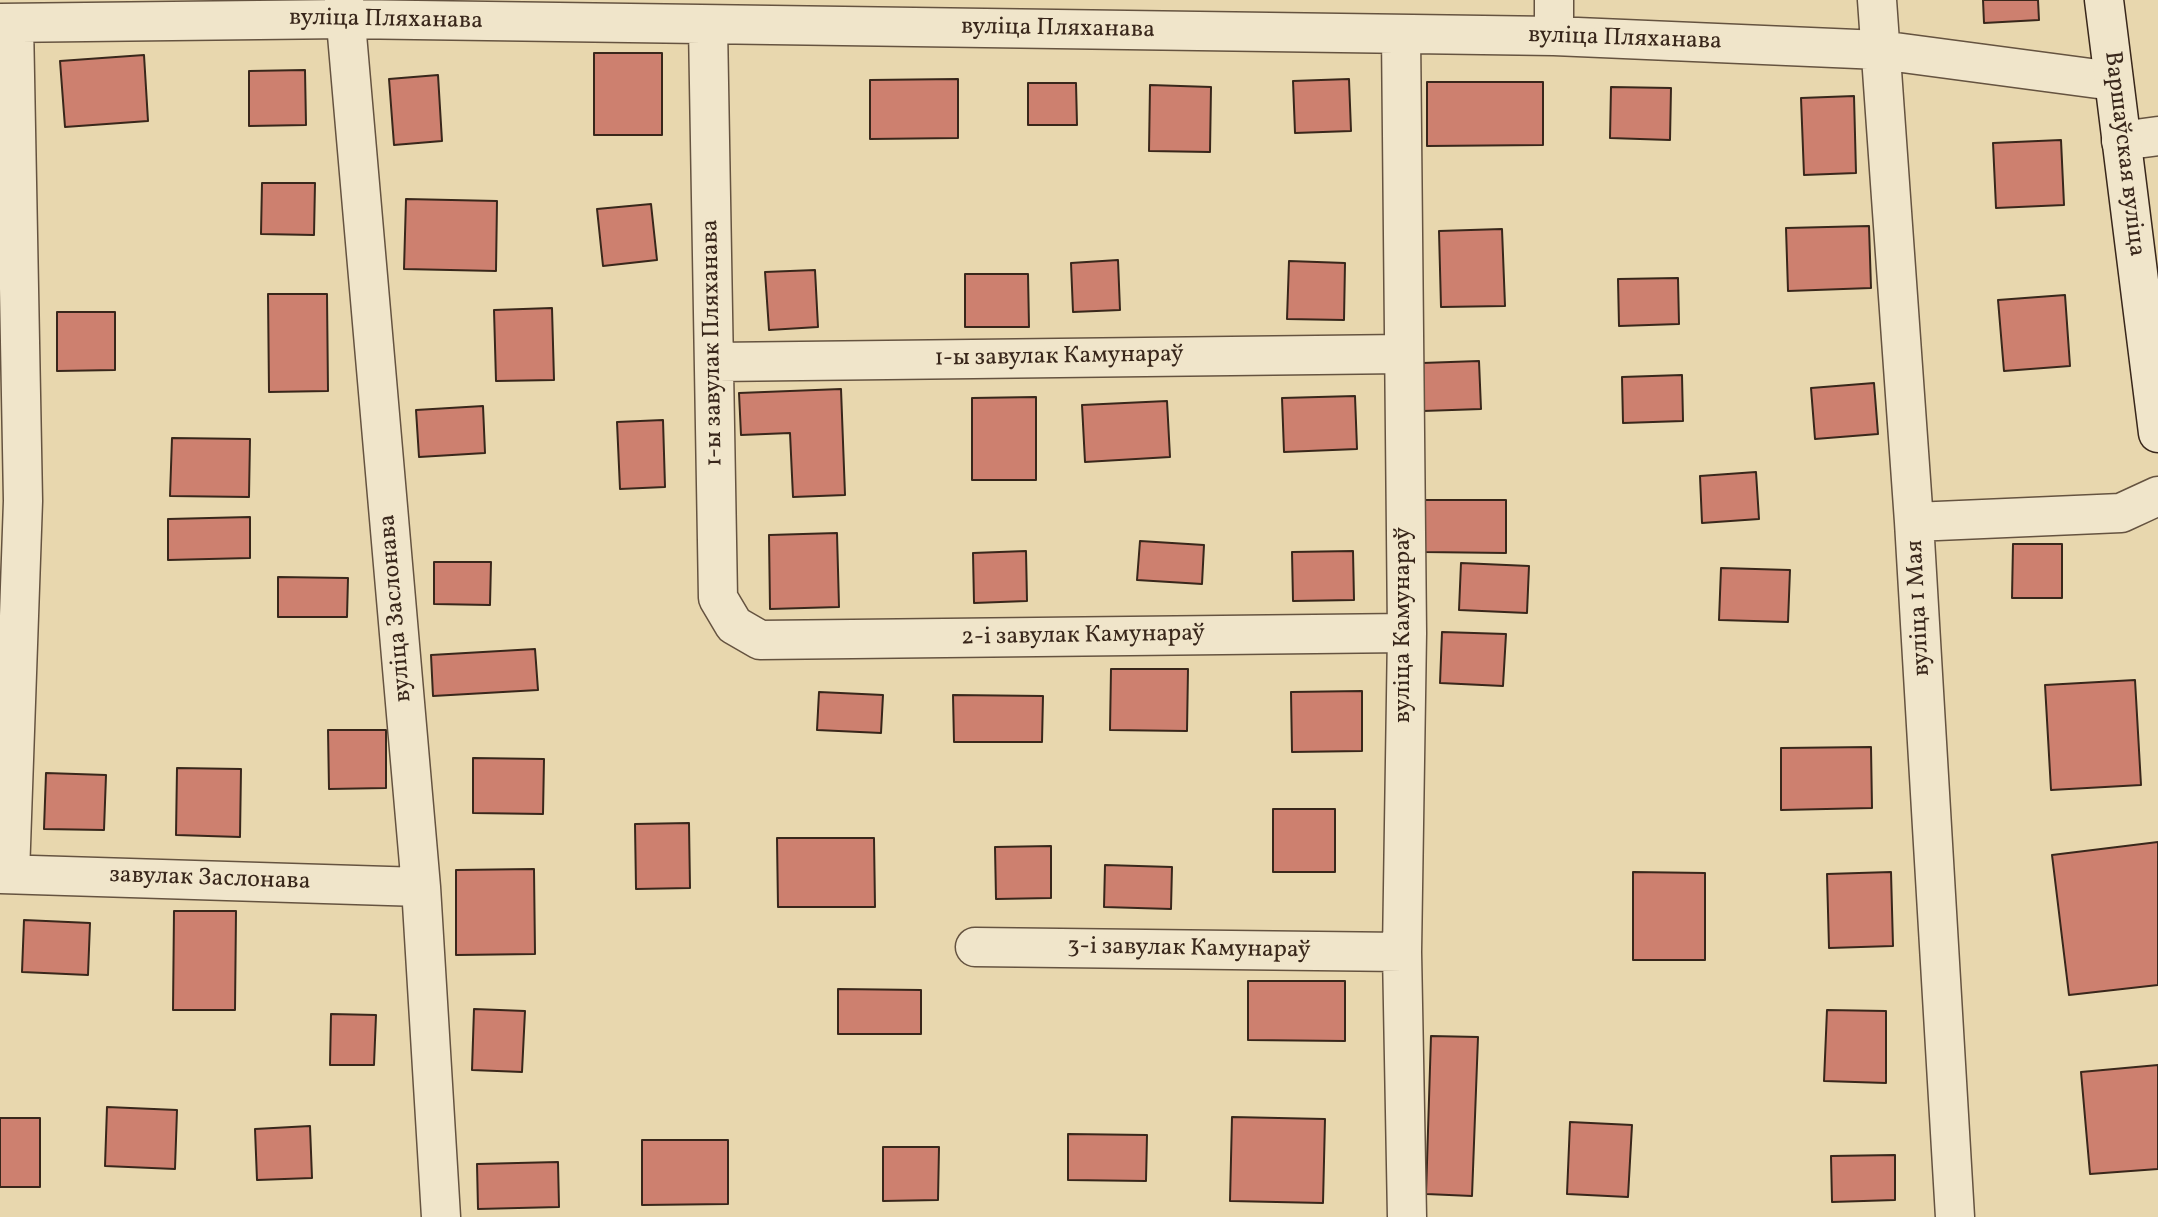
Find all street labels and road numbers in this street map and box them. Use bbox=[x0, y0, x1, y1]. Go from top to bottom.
street label: вуліца Пляханава bbox=[289, 5, 483, 37]
street label: вуліца Пляханава bbox=[961, 14, 1155, 46]
street label: вуліца Пляханава bbox=[1528, 22, 1722, 58]
street label: Варшаўская вуліца bbox=[2096, 50, 2150, 258]
street label: 1-ы завулак Пляханава bbox=[697, 219, 731, 467]
street label: 1-ы завулак Камунараў bbox=[934, 341, 1184, 375]
street label: вуліца Заслонава bbox=[374, 513, 420, 703]
street label: вуліца Камунараў bbox=[1391, 527, 1419, 723]
street label: вуліца 1 Мая bbox=[1902, 539, 1938, 677]
street label: 2-і завулак Камунараў bbox=[961, 620, 1205, 654]
street label: завулак Заслонава bbox=[109, 862, 311, 898]
street label: 3-і завулак Камунараў bbox=[1067, 933, 1311, 967]

